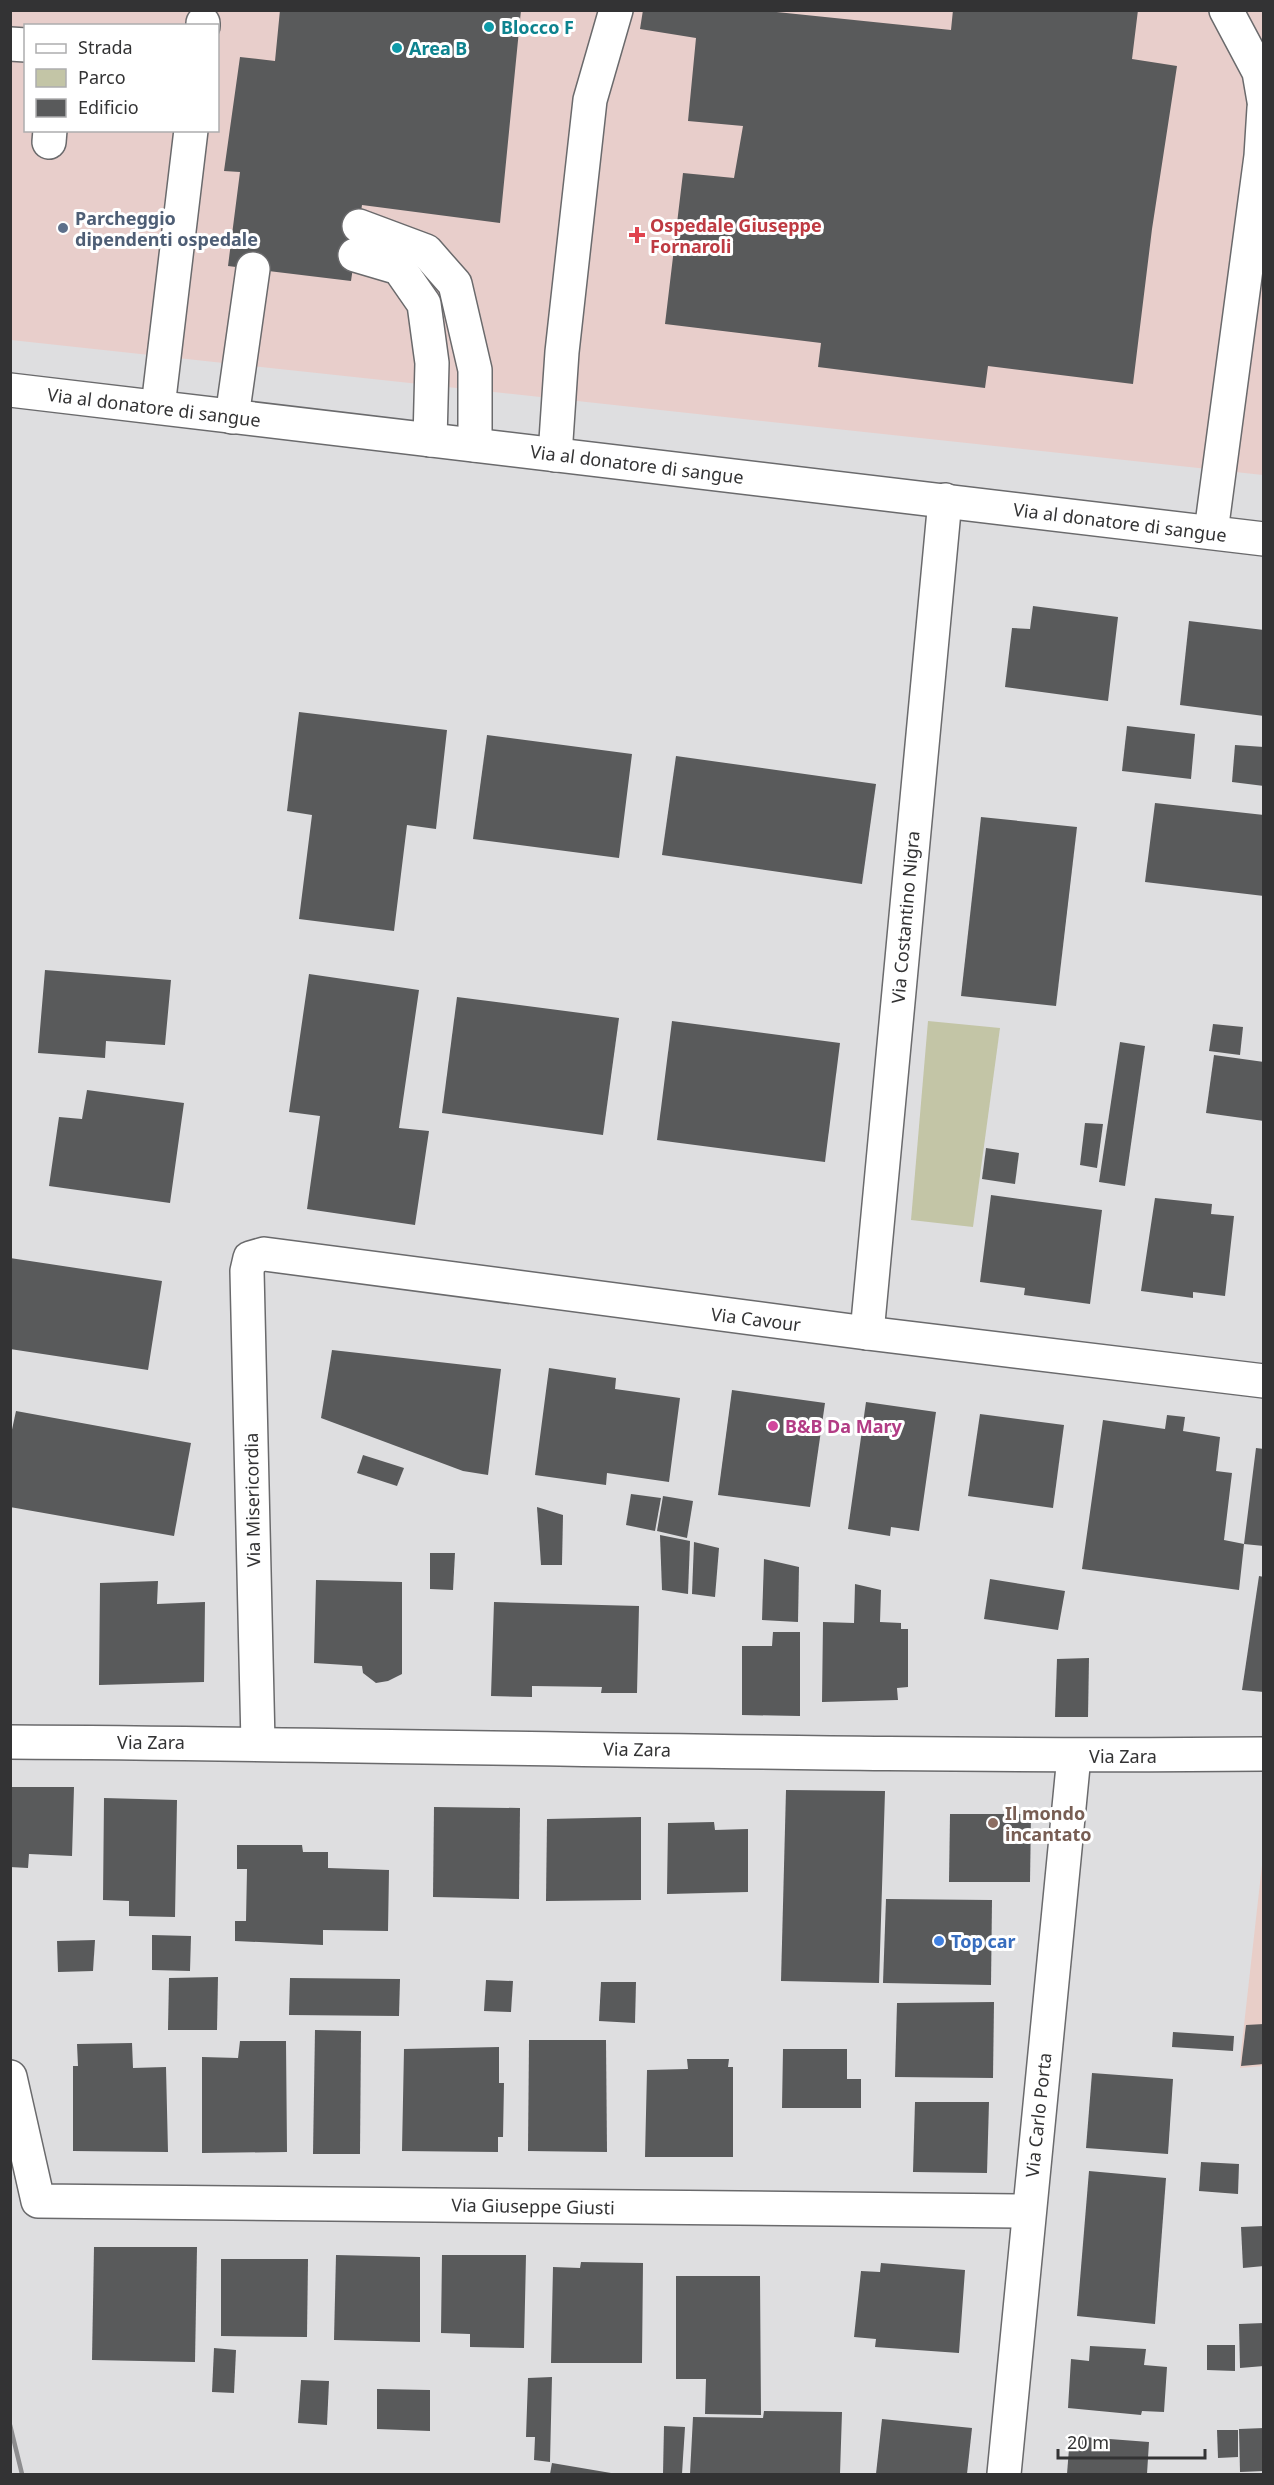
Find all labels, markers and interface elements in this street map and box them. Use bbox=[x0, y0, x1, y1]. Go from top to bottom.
place label: Blocco F bbox=[501, 15, 574, 39]
marker: Blocco F bbox=[482, 20, 496, 34]
legend bbox=[24, 24, 219, 132]
text: Strada bbox=[78, 35, 133, 59]
place label: Area B bbox=[409, 36, 467, 60]
marker: Area B bbox=[390, 41, 404, 55]
text: Parco bbox=[78, 65, 126, 89]
text: Edificio bbox=[78, 95, 139, 119]
place label: Parcheggio dipendenti ospedale bbox=[75, 206, 258, 251]
place label: Ospedale Giuseppe Fornaroli bbox=[650, 213, 822, 258]
marker: Parcheggio dipendenti ospedale bbox=[56, 221, 70, 235]
marker: Ospedale Giuseppe Fornaroli bbox=[628, 226, 646, 244]
street label: Via al donatore di sangue bbox=[46, 382, 262, 432]
street label: Via al donatore di sangue bbox=[529, 439, 745, 489]
street label: Via al donatore di sangue bbox=[1012, 497, 1228, 547]
street label: Via Costantino Nigra bbox=[885, 830, 925, 1004]
street label: Via Cavour bbox=[710, 1302, 803, 1336]
place label: B&B Da Mary bbox=[785, 1414, 903, 1438]
marker: B&B Da Mary bbox=[766, 1419, 780, 1433]
street label: Via Misericordia bbox=[239, 1433, 265, 1567]
street label: Via Zara bbox=[117, 1730, 185, 1754]
street label: Via Zara bbox=[603, 1736, 671, 1762]
street label: Via Zara bbox=[1089, 1744, 1157, 1768]
place label: Il mondo incantato bbox=[1005, 1801, 1092, 1846]
marker: Il mondo incantato bbox=[986, 1816, 1000, 1830]
place label: Top car bbox=[951, 1929, 1016, 1953]
marker: Top car bbox=[932, 1934, 946, 1948]
street label: Via Carlo Porta bbox=[1020, 2052, 1056, 2178]
street label: Via Giuseppe Giusti bbox=[451, 2193, 615, 2219]
scale bar bbox=[1058, 2422, 1205, 2460]
text: 20 m bbox=[1067, 2430, 1109, 2454]

